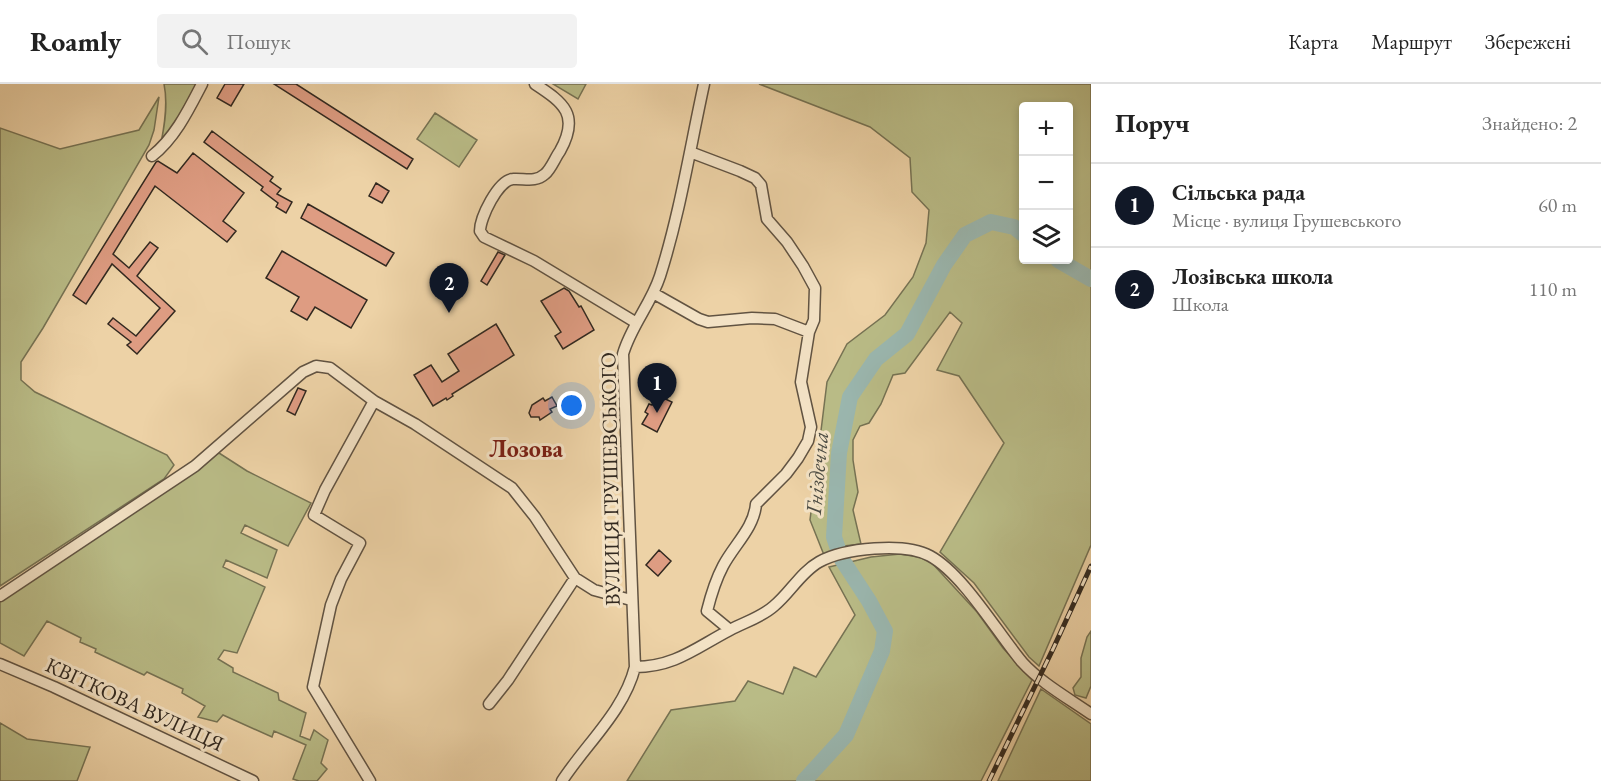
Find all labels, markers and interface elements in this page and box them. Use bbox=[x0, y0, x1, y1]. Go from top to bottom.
search box bbox=[157, 14, 577, 68]
text: Roamly bbox=[30, 23, 121, 59]
icon: search bbox=[178, 25, 211, 58]
text: Пошук bbox=[226, 27, 291, 56]
text: Карта bbox=[1288, 28, 1338, 55]
text: Маршрут bbox=[1371, 28, 1452, 55]
text: Збережені bbox=[1485, 28, 1571, 55]
map controls bbox=[1019, 102, 1073, 264]
button: + bbox=[1019, 102, 1073, 156]
text: Поруч bbox=[1115, 106, 1190, 140]
text: Знайдено: 2 bbox=[1482, 110, 1577, 136]
button: − bbox=[1019, 156, 1073, 210]
text: Сільська рада bbox=[1172, 178, 1305, 207]
text: 1 bbox=[1129, 192, 1140, 218]
text: 60 m bbox=[1538, 192, 1577, 218]
text: Місце · вулиця Грушевського bbox=[1172, 207, 1401, 233]
button: layers bbox=[1019, 210, 1073, 264]
text: Лозівська школа bbox=[1172, 262, 1333, 291]
pin: 2 bbox=[430, 264, 468, 313]
text: 2 bbox=[1129, 276, 1140, 302]
text: 110 m bbox=[1529, 276, 1577, 302]
text: Школа bbox=[1172, 291, 1229, 317]
street label: ВУЛИЦЯ ГРУШЕВСЬКОГО bbox=[594, 352, 626, 606]
pin: 1 bbox=[638, 364, 676, 413]
your location bbox=[557, 391, 586, 420]
water label: Гніздечна bbox=[799, 430, 835, 517]
district label: Лозова bbox=[489, 433, 564, 464]
street label: КВІТКОВА ВУЛИЦЯ bbox=[42, 651, 228, 757]

